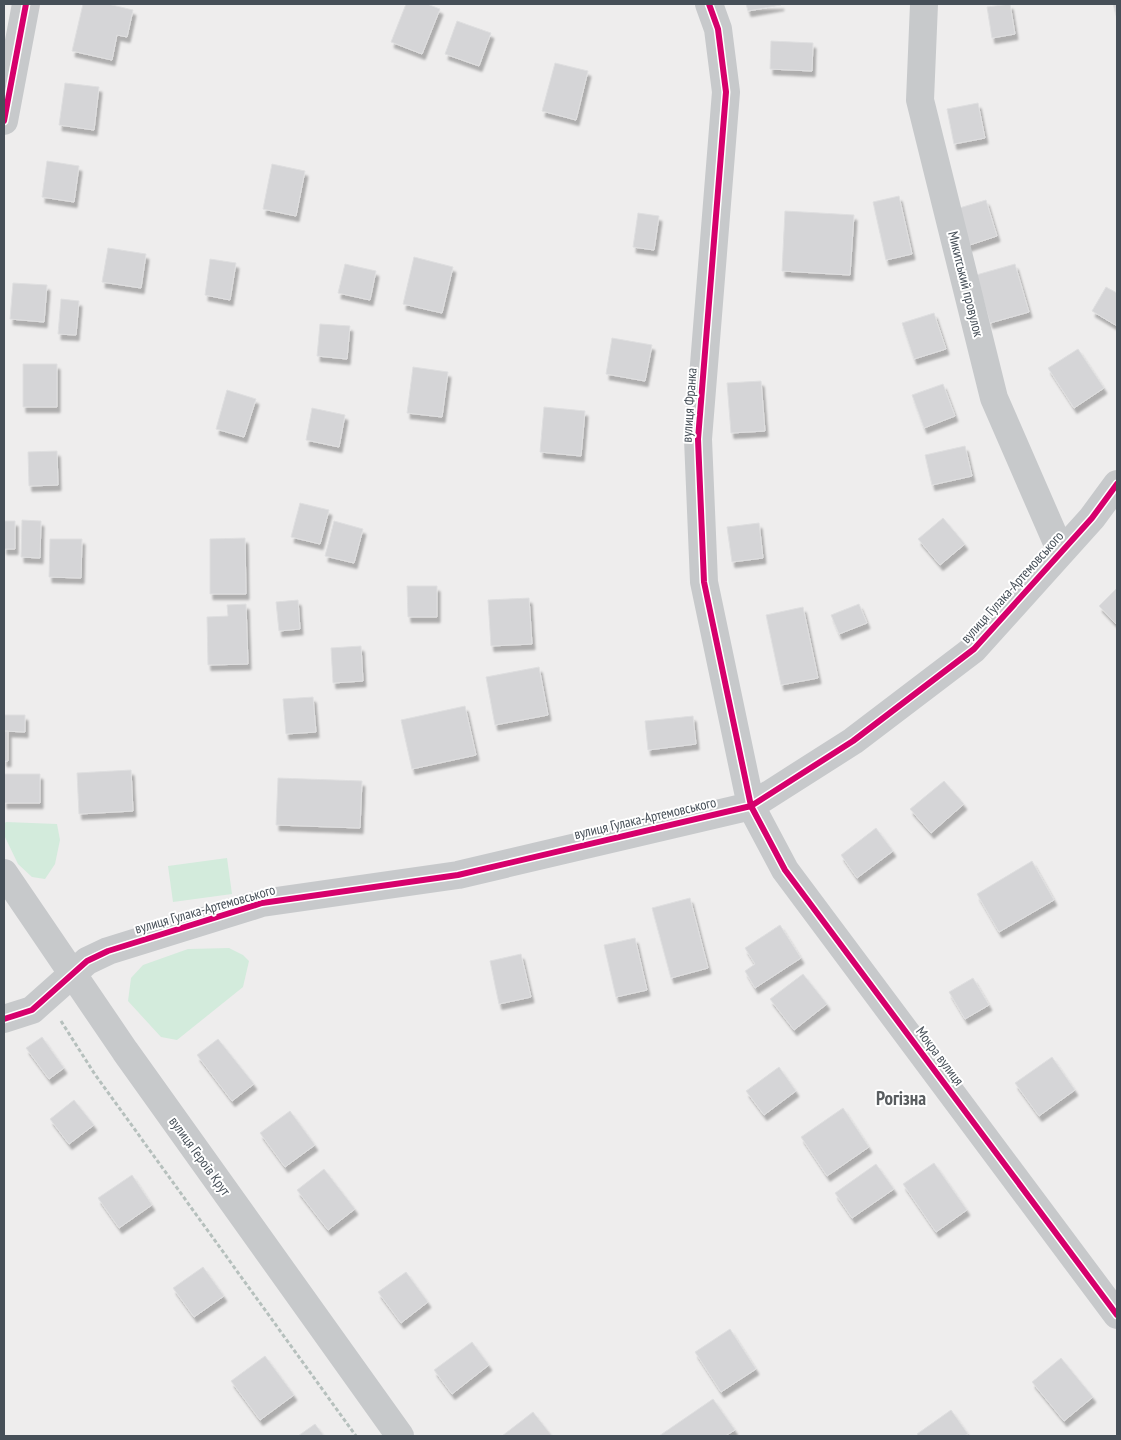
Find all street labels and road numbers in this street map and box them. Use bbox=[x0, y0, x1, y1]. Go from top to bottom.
street label: Микитський провулок bbox=[944, 229, 988, 339]
street label: вулиця Франка bbox=[677, 367, 701, 443]
street label: вулиця Гулака-Артемовського bbox=[957, 527, 1067, 647]
street label: вулиця Гулака-Артемовського bbox=[572, 793, 718, 843]
street label: вулиця Гулака-Артемовського bbox=[133, 880, 277, 938]
street label: Мокра вулиця bbox=[912, 1023, 968, 1089]
street label: вулиця Героїв Крут bbox=[165, 1113, 235, 1199]

